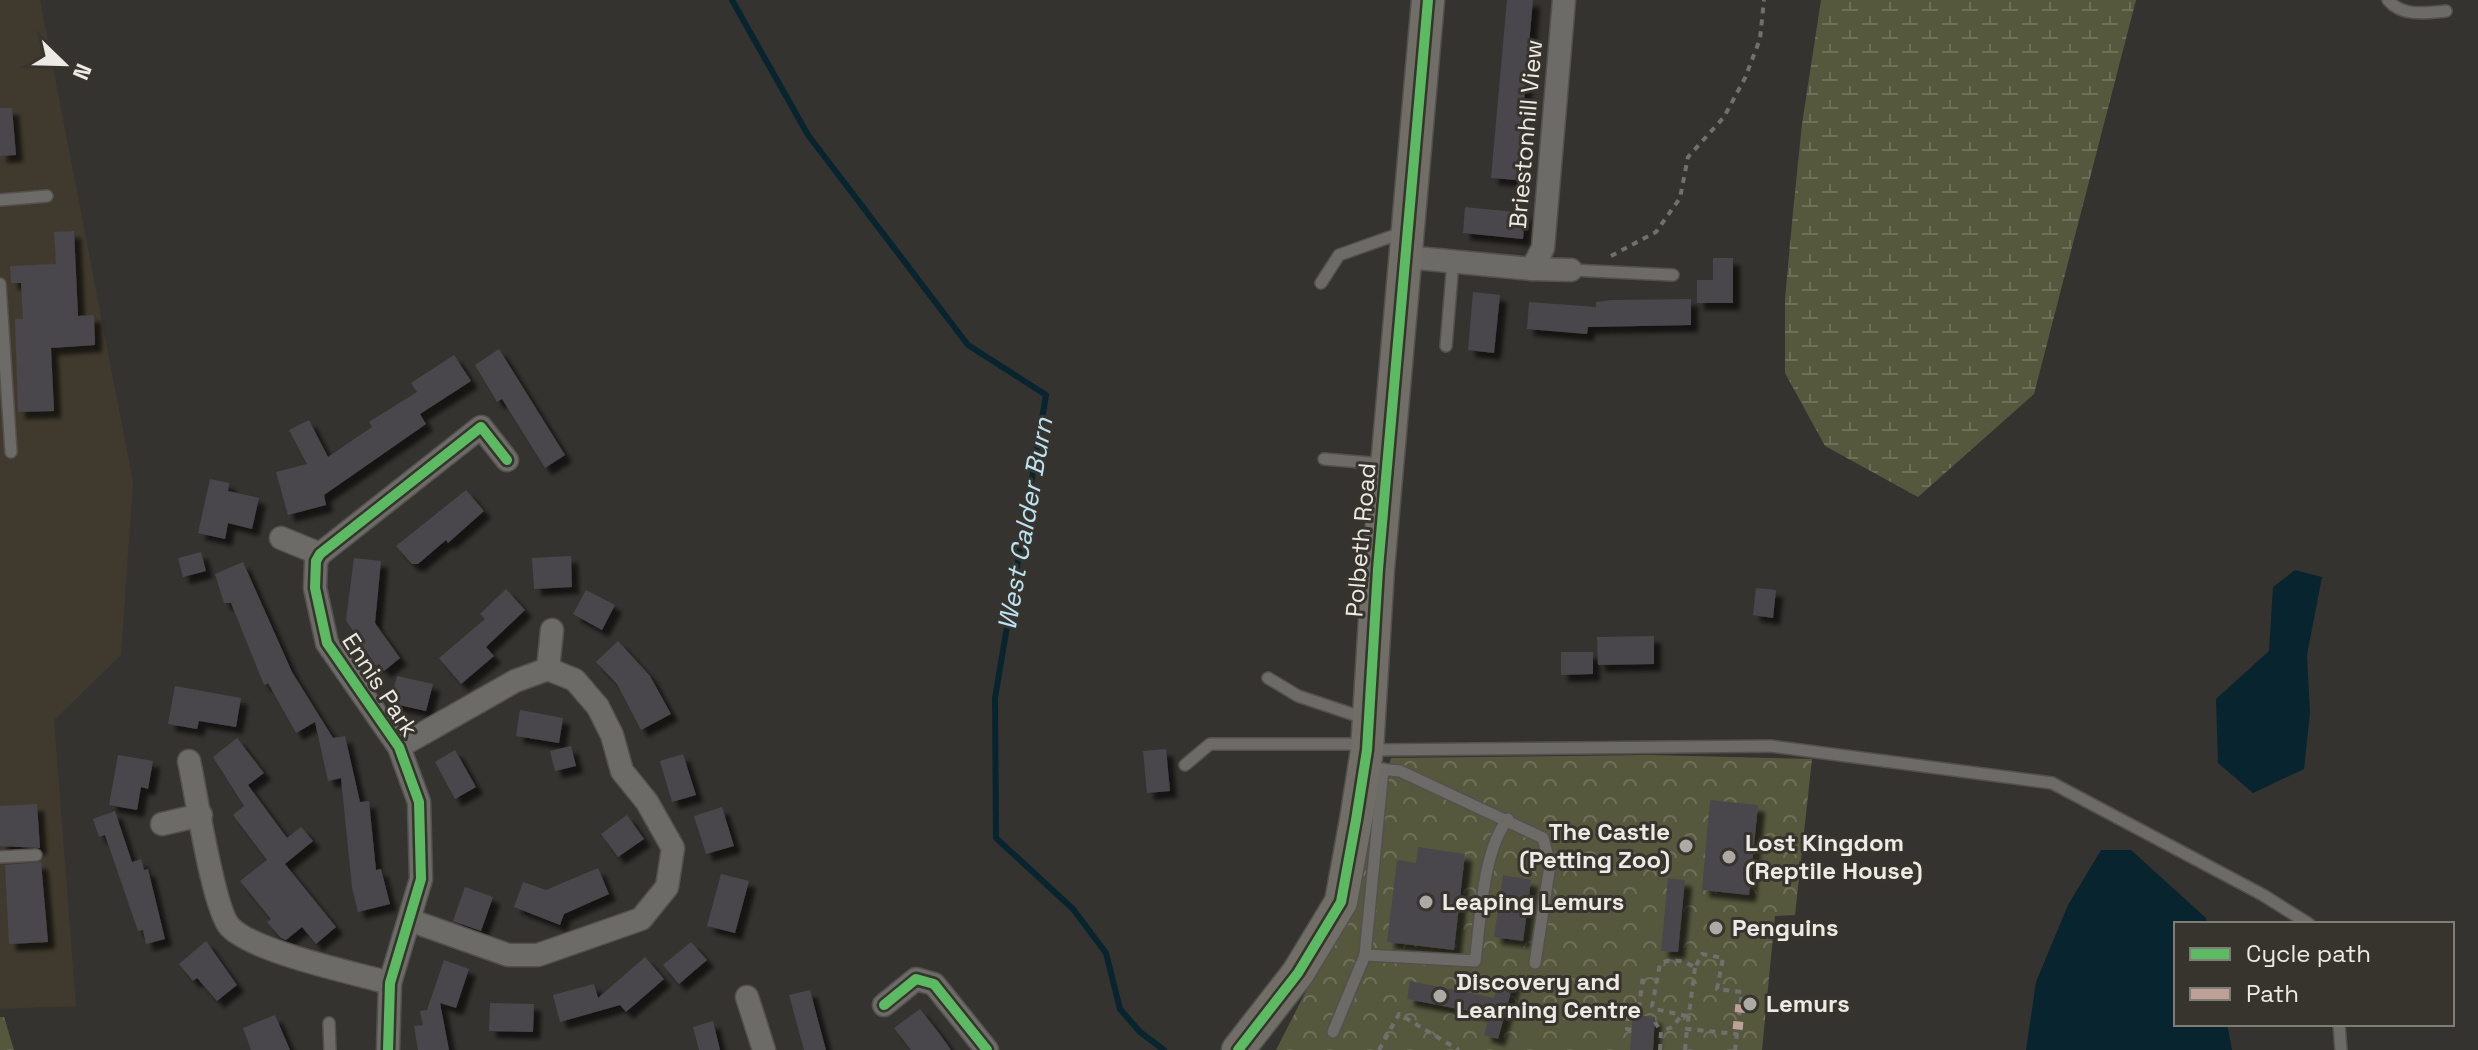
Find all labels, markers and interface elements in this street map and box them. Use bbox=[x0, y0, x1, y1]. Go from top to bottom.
north arrow bbox=[24, 24, 104, 104]
street label: Briestonhill View bbox=[1502, 38, 1549, 230]
text: N bbox=[67, 60, 98, 84]
water label: West Calder Burn bbox=[990, 414, 1061, 633]
street label: Polbeth Road bbox=[1338, 462, 1383, 618]
street label: Ennis Park bbox=[335, 627, 425, 743]
place label: The Castle (Petting Zoo) bbox=[1519, 816, 1670, 875]
place label: Lost Kingdom (Reptile House) bbox=[1745, 827, 1923, 886]
marker: The Castle (Petting Zoo) bbox=[1677, 837, 1695, 855]
marker: Lost Kingdom (Reptile House) bbox=[1720, 848, 1738, 866]
place label: Leaping Lemurs bbox=[1442, 886, 1624, 917]
marker: Leaping Lemurs bbox=[1417, 893, 1435, 911]
place label: Penguins bbox=[1732, 912, 1839, 943]
marker: Penguins bbox=[1707, 919, 1725, 937]
legend bbox=[2174, 922, 2454, 1026]
text: Cycle path bbox=[2246, 938, 2371, 969]
place label: Discovery and Learning Centre bbox=[1456, 966, 1641, 1025]
text: Path bbox=[2246, 978, 2299, 1009]
marker: Discovery and Learning Centre bbox=[1431, 987, 1449, 1005]
place label: Lemurs bbox=[1766, 988, 1850, 1019]
marker: Lemurs bbox=[1741, 995, 1759, 1013]

